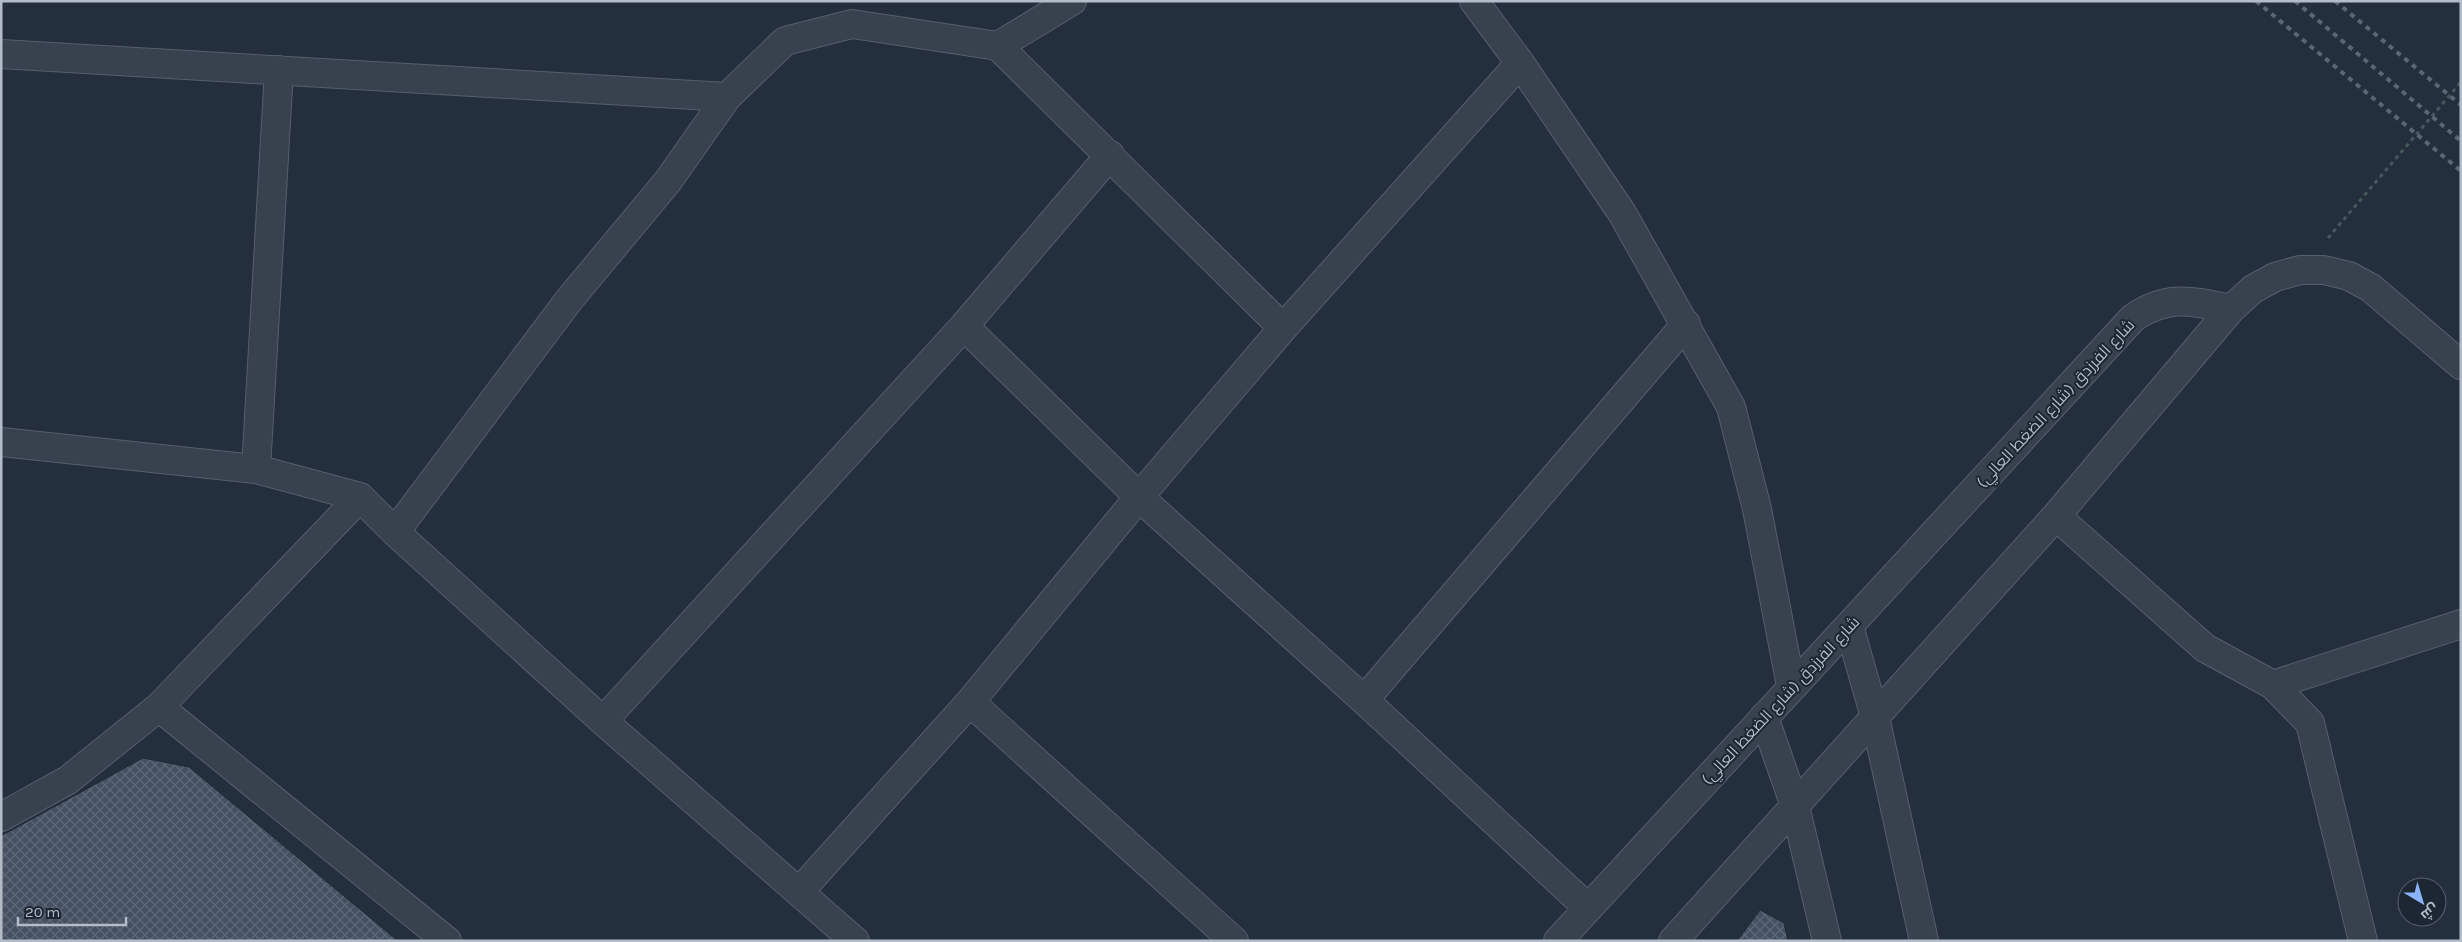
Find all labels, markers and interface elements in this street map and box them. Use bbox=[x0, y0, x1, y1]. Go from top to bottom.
street label: شارع الفرزدق (شارع الضغط العالي) bbox=[1972, 315, 2141, 494]
street label: شارع الفرزدق (شارع الضغط العالي) bbox=[1697, 612, 1866, 791]
north arrow bbox=[2397, 877, 2447, 927]
scale bar bbox=[18, 894, 125, 926]
text: ش bbox=[2417, 900, 2442, 924]
text: 20 m bbox=[25, 903, 60, 921]

